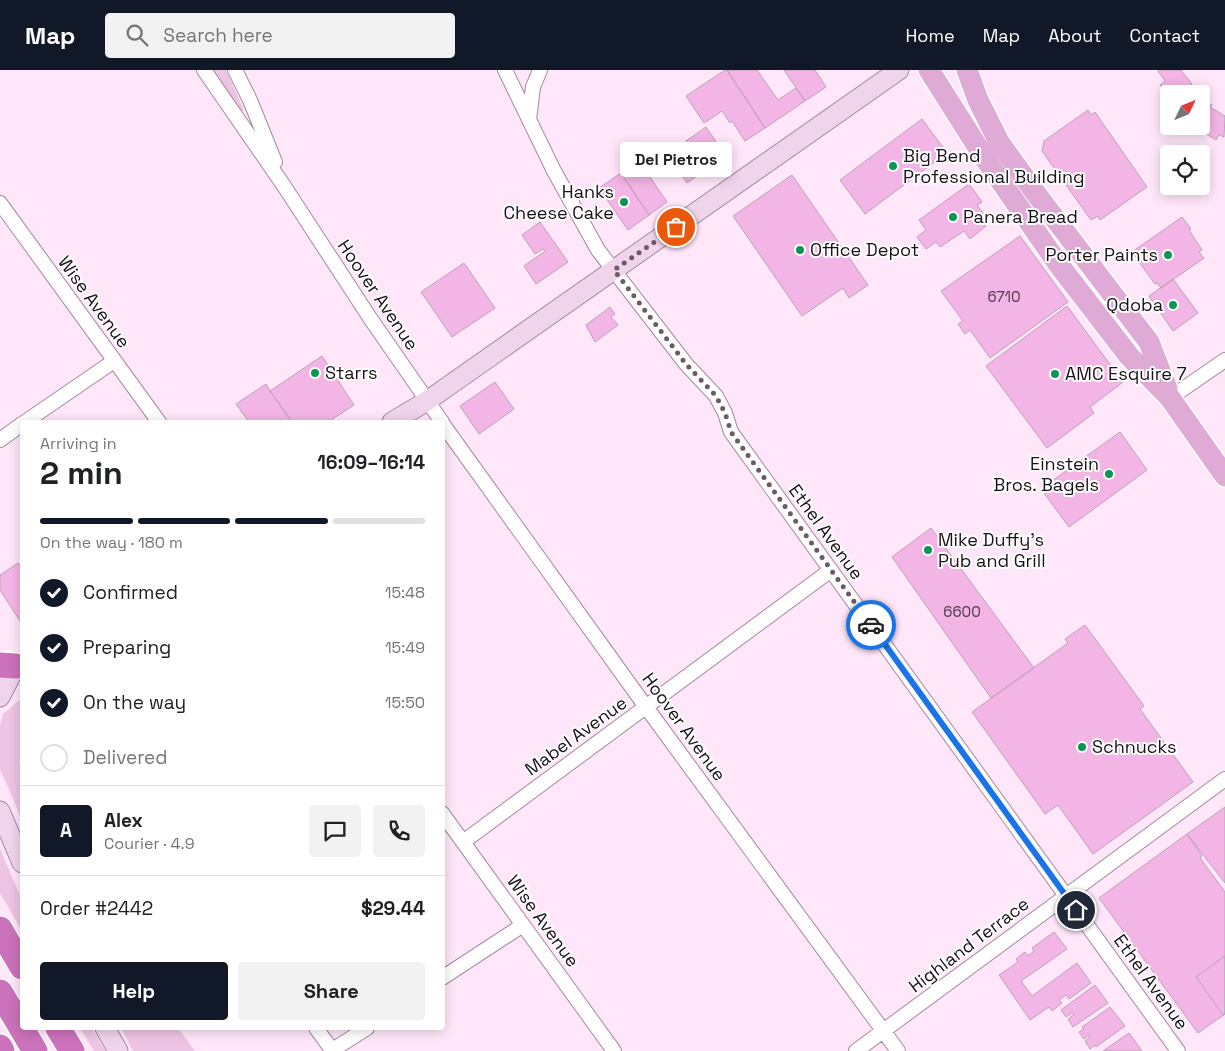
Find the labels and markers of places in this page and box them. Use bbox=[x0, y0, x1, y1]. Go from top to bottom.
callout: Del Pietros bbox=[620, 142, 732, 177]
place label: Big Bend Professional Building bbox=[903, 144, 1085, 188]
marker: Big Bend Professional Building bbox=[887, 160, 899, 172]
place label: Hanks Cheese Cake bbox=[504, 180, 614, 224]
marker: Hanks Cheese Cake bbox=[618, 196, 630, 208]
place label: Panera Bread bbox=[963, 205, 1078, 228]
pin bbox=[655, 206, 697, 248]
marker: Panera Bread bbox=[947, 211, 959, 223]
place label: Office Depot bbox=[810, 238, 919, 261]
place label: Porter Paints bbox=[1046, 243, 1158, 266]
marker: Office Depot bbox=[794, 244, 806, 256]
marker: Porter Paints bbox=[1162, 249, 1174, 261]
place label: Qdoba bbox=[1106, 293, 1163, 316]
marker: Qdoba bbox=[1167, 299, 1179, 311]
place label: Starrs bbox=[325, 361, 378, 384]
place label: AMC Esquire 7 bbox=[1065, 362, 1187, 385]
marker: Starrs bbox=[309, 367, 321, 379]
marker: AMC Esquire 7 bbox=[1049, 368, 1061, 380]
place label: Einstein Bros. Bagels bbox=[993, 452, 1099, 496]
marker: Einstein Bros. Bagels bbox=[1103, 468, 1115, 480]
place label: Mike Duffy's Pub and Grill bbox=[938, 528, 1046, 572]
marker: Mike Duffy's Pub and Grill bbox=[922, 544, 934, 556]
place label: Schnucks bbox=[1092, 735, 1176, 758]
marker: Schnucks bbox=[1076, 741, 1088, 753]
pin bbox=[1055, 889, 1097, 931]

